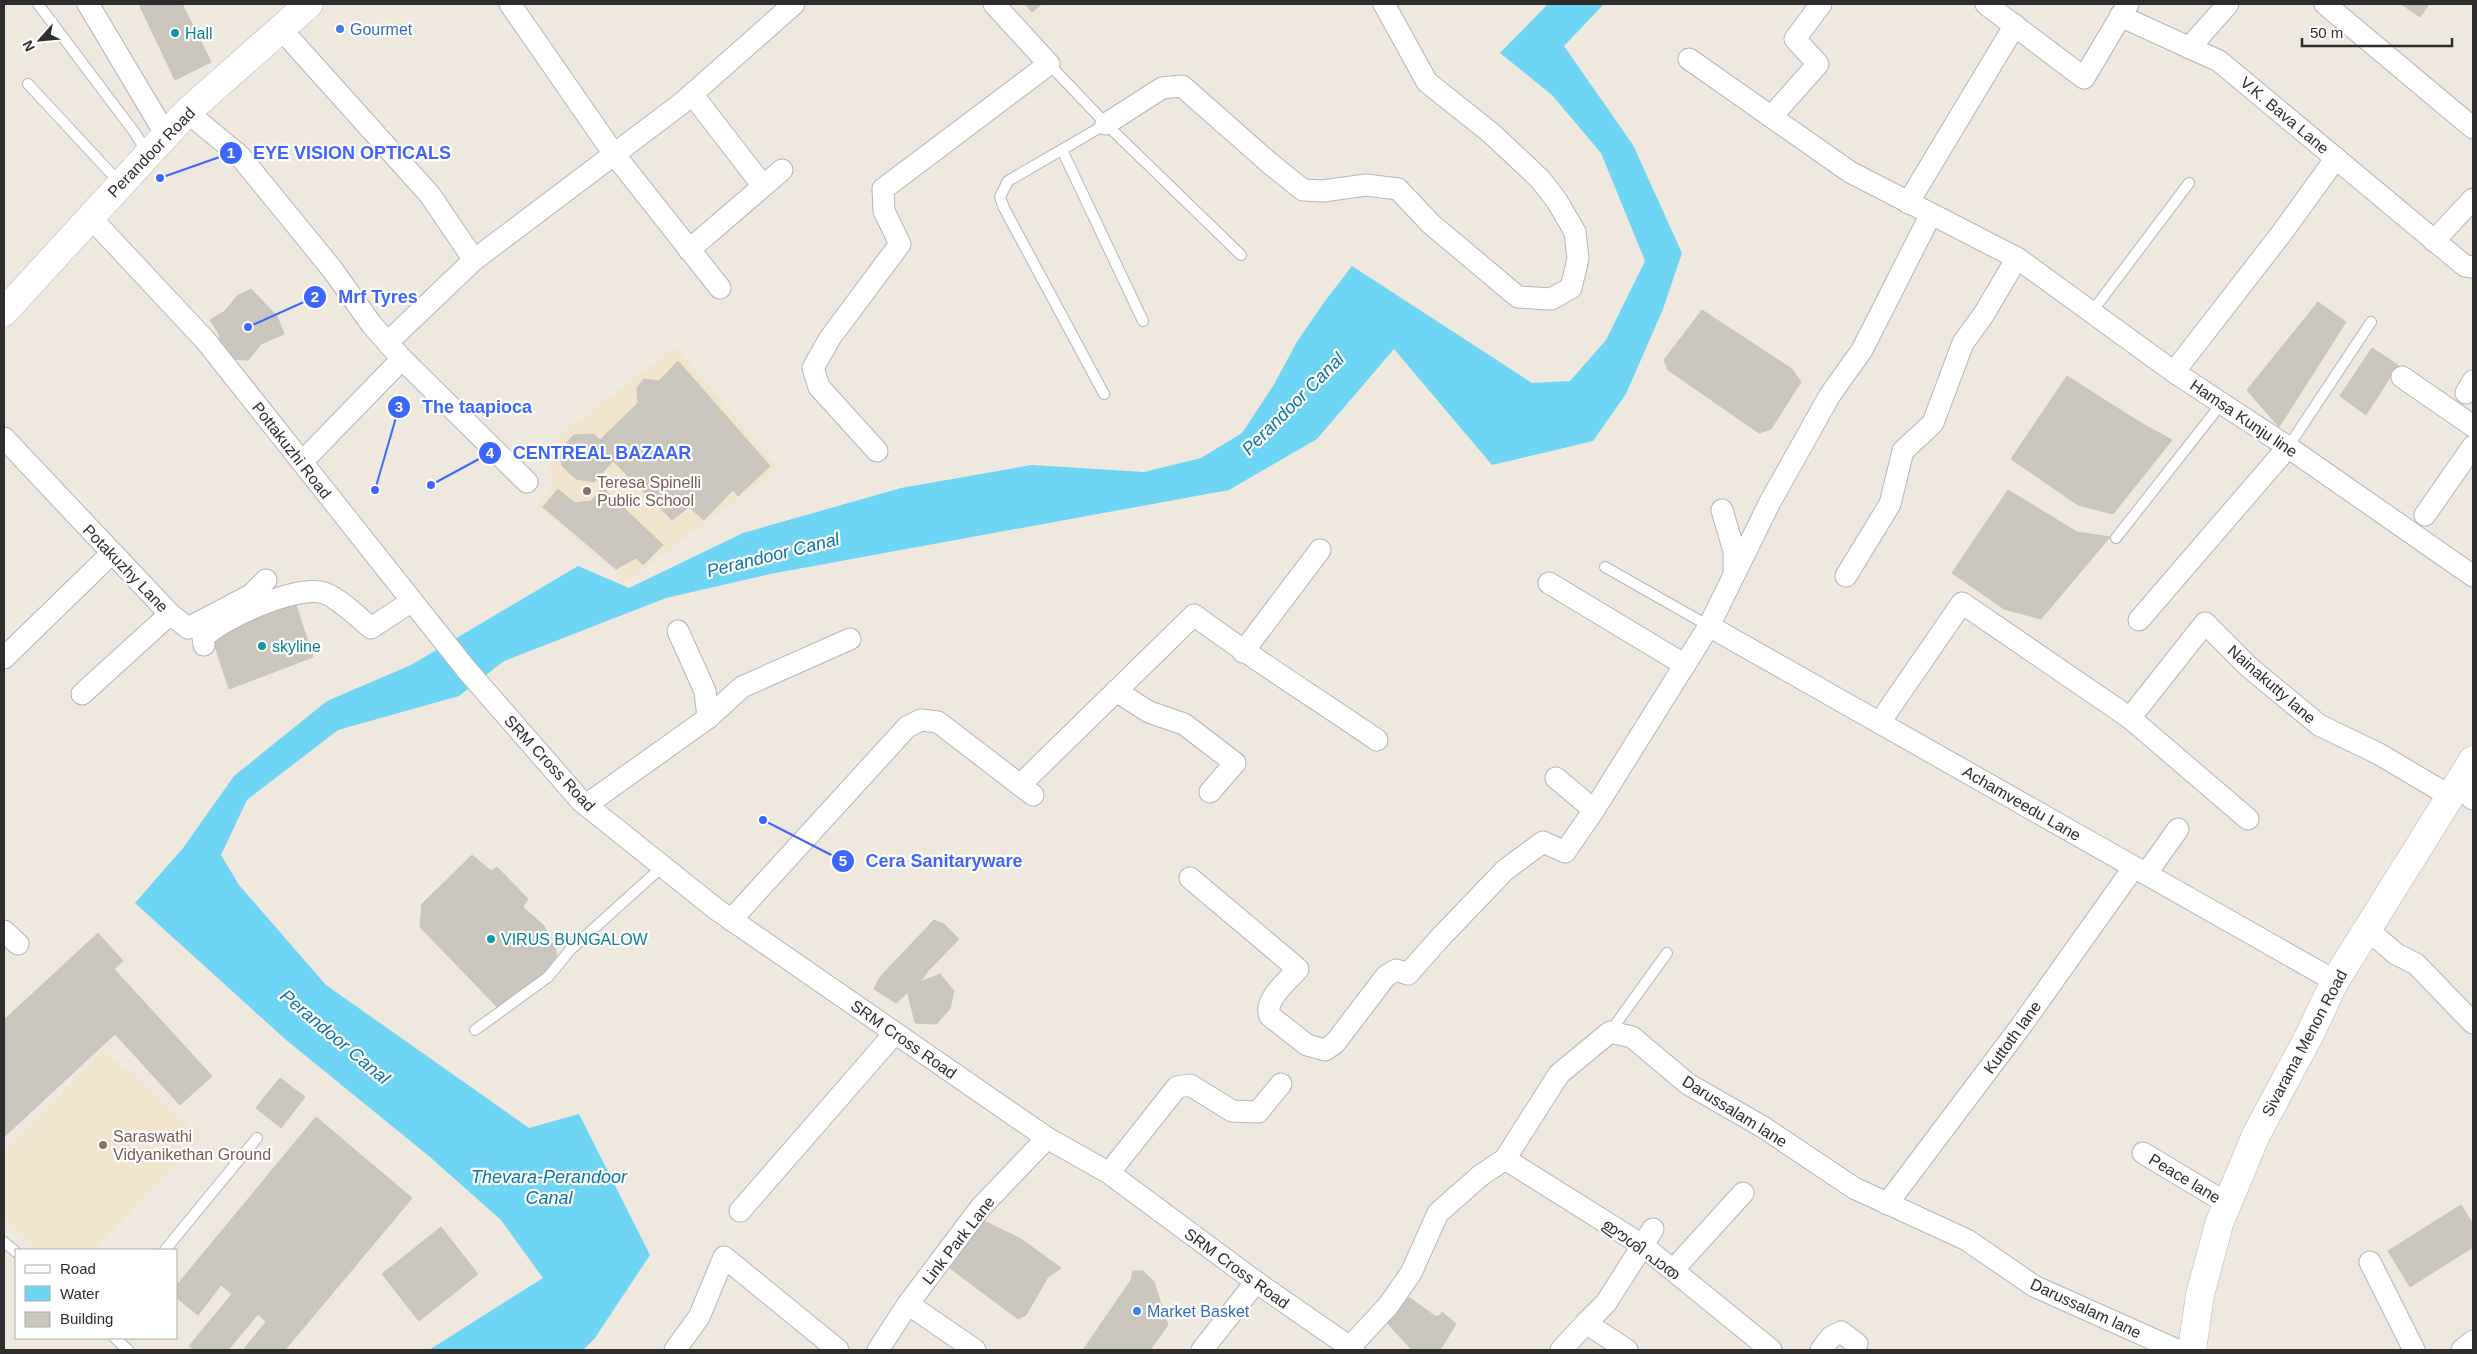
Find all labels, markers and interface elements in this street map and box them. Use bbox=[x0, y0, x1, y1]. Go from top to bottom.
north arrow bbox=[15, 15, 65, 65]
scale bar bbox=[2302, 15, 2452, 47]
place label: Gourmet bbox=[350, 21, 413, 38]
marker: Gourmet bbox=[334, 23, 346, 35]
text: 50 m bbox=[2310, 24, 2343, 41]
place label: Hall bbox=[185, 25, 213, 42]
marker: Hall bbox=[169, 27, 181, 39]
text: N bbox=[19, 38, 38, 54]
street label: V.K. Bava Lane bbox=[2237, 74, 2332, 157]
street label: Perandoor Road bbox=[104, 104, 198, 200]
callout: EYE VISION OPTICALS bbox=[218, 136, 461, 169]
text: EYE VISION OPTICALS bbox=[253, 143, 451, 163]
text: 1 bbox=[227, 144, 235, 161]
callout: Mrf Tyres bbox=[303, 280, 427, 313]
text: Mrf Tyres bbox=[338, 287, 418, 307]
text: 2 bbox=[311, 288, 319, 305]
water label: Perandoor Canal bbox=[1238, 348, 1349, 459]
street label: Hamsa Kunju line bbox=[2187, 376, 2301, 461]
callout: The taapioca bbox=[387, 390, 542, 423]
text: The taapioca bbox=[422, 397, 533, 417]
text: 3 bbox=[395, 398, 403, 415]
street label: Pottakuzhi Road bbox=[249, 399, 334, 502]
callout: CENTREAL BAZAAR bbox=[477, 436, 701, 469]
text: CENTREAL BAZAAR bbox=[513, 443, 691, 463]
text: 4 bbox=[486, 444, 495, 461]
place label: Teresa Spinelli Public School bbox=[597, 474, 701, 509]
marker: Teresa Spinelli Public School bbox=[581, 485, 593, 497]
street label: Potakuzhy Lane bbox=[80, 521, 172, 616]
water label: Perandoor Canal bbox=[705, 529, 842, 581]
place label: skyline bbox=[272, 638, 321, 655]
marker: skyline bbox=[256, 640, 268, 652]
street label: Nainakutty lane bbox=[2224, 642, 2319, 727]
street label: SRM Cross Road bbox=[501, 712, 598, 815]
street label: Achamveedu Lane bbox=[1960, 763, 2084, 844]
callout: Cera Sanitaryware bbox=[831, 845, 1033, 878]
text: Cera Sanitaryware bbox=[865, 851, 1023, 871]
text: 5 bbox=[839, 852, 847, 869]
place label: VIRUS BUNGALOW bbox=[501, 931, 649, 948]
marker: VIRUS BUNGALOW bbox=[485, 933, 497, 945]
street label: Sivarama Menon Road bbox=[2259, 967, 2350, 1119]
water label: Perandoor Canal bbox=[276, 986, 394, 1089]
street label: SRM Cross Road bbox=[848, 997, 960, 1082]
street label: Kuttoth lane bbox=[1980, 998, 2044, 1077]
street label: Darussalam lane bbox=[1679, 1072, 1790, 1150]
place label: Saraswathi Vidyanikethan Ground bbox=[113, 1128, 271, 1163]
marker: Saraswathi Vidyanikethan Ground bbox=[97, 1139, 109, 1151]
street label: Peace lane bbox=[2146, 1151, 2224, 1206]
water label: Thevara-Perandoor Canal bbox=[471, 1167, 628, 1208]
street label: Link Park Lane bbox=[919, 1193, 998, 1288]
street label: ഈശി പാത bbox=[1599, 1216, 1684, 1284]
street label: SRM Cross Road bbox=[1181, 1225, 1292, 1312]
legend bbox=[15, 1249, 178, 1339]
text: Road bbox=[60, 1260, 96, 1277]
street label: Darussalam lane bbox=[2028, 1275, 2144, 1342]
text: Water bbox=[60, 1285, 99, 1302]
place label: Market Basket bbox=[1147, 1303, 1250, 1320]
marker: Market Basket bbox=[1131, 1305, 1143, 1317]
text: Building bbox=[60, 1310, 113, 1327]

